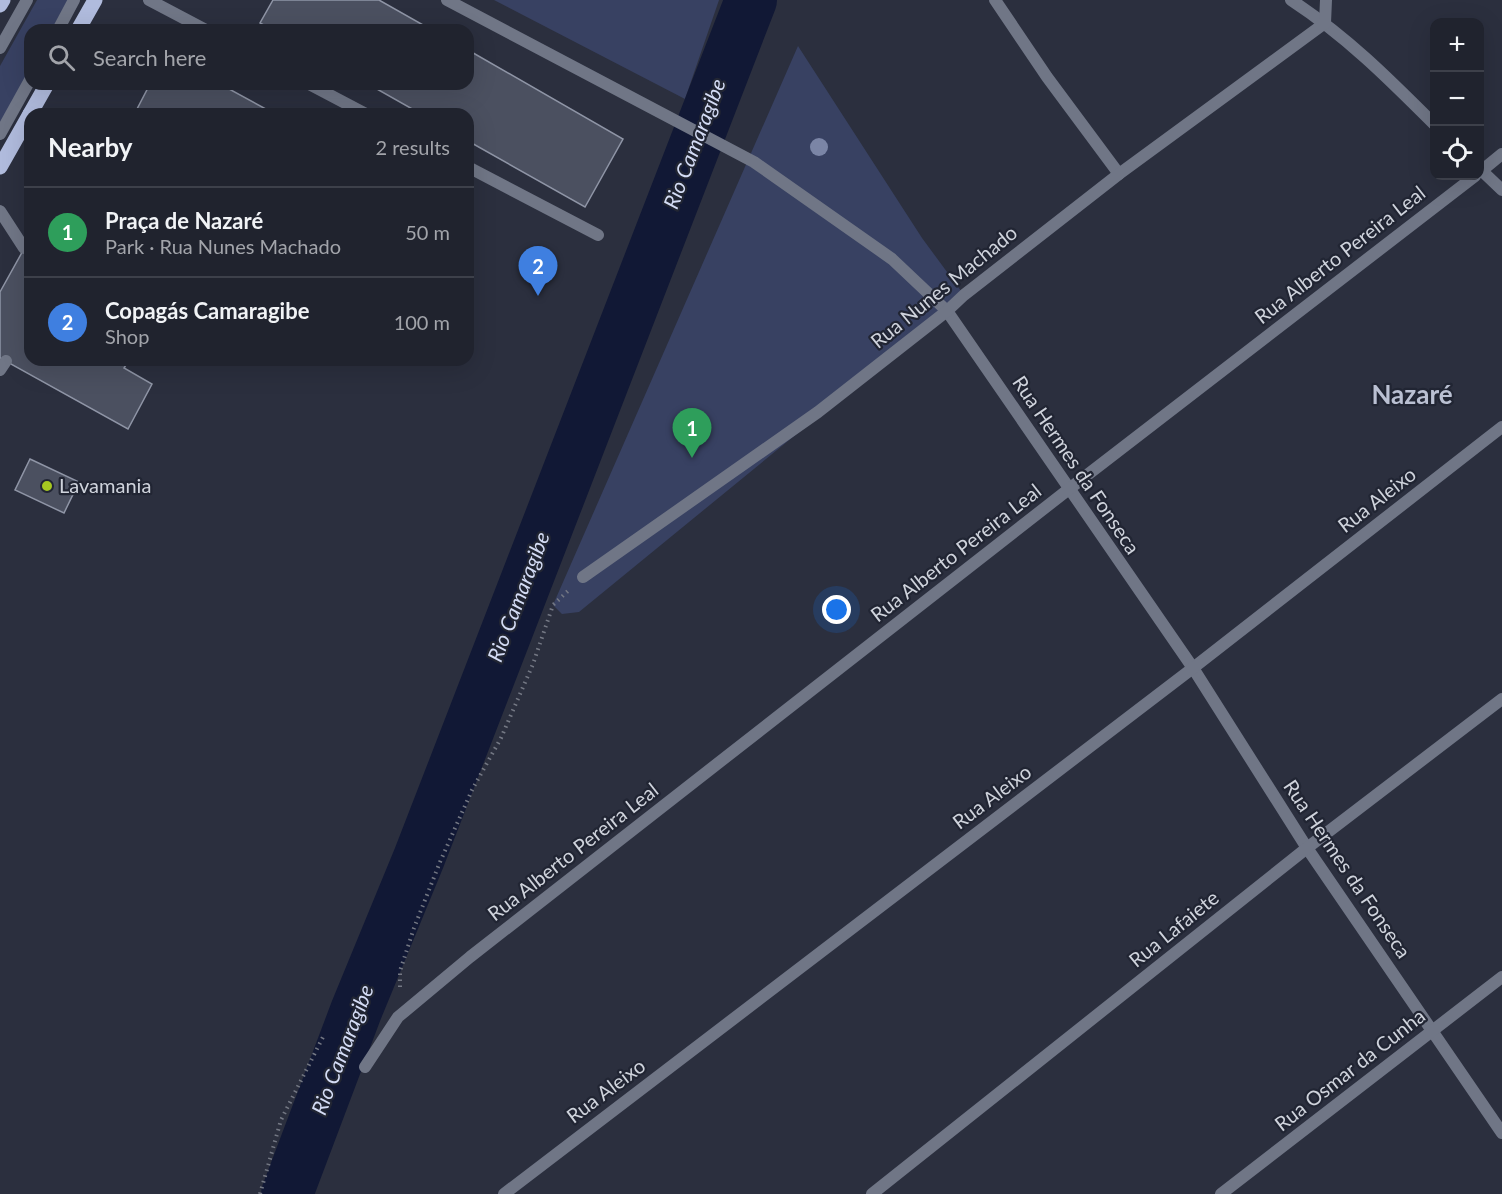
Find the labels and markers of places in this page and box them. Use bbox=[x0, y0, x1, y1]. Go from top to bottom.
pin: 2 bbox=[518, 246, 558, 296]
pin: 1 bbox=[672, 408, 712, 458]
place label: Lavamania bbox=[59, 473, 151, 497]
marker: Lavamania bbox=[40, 479, 54, 493]

